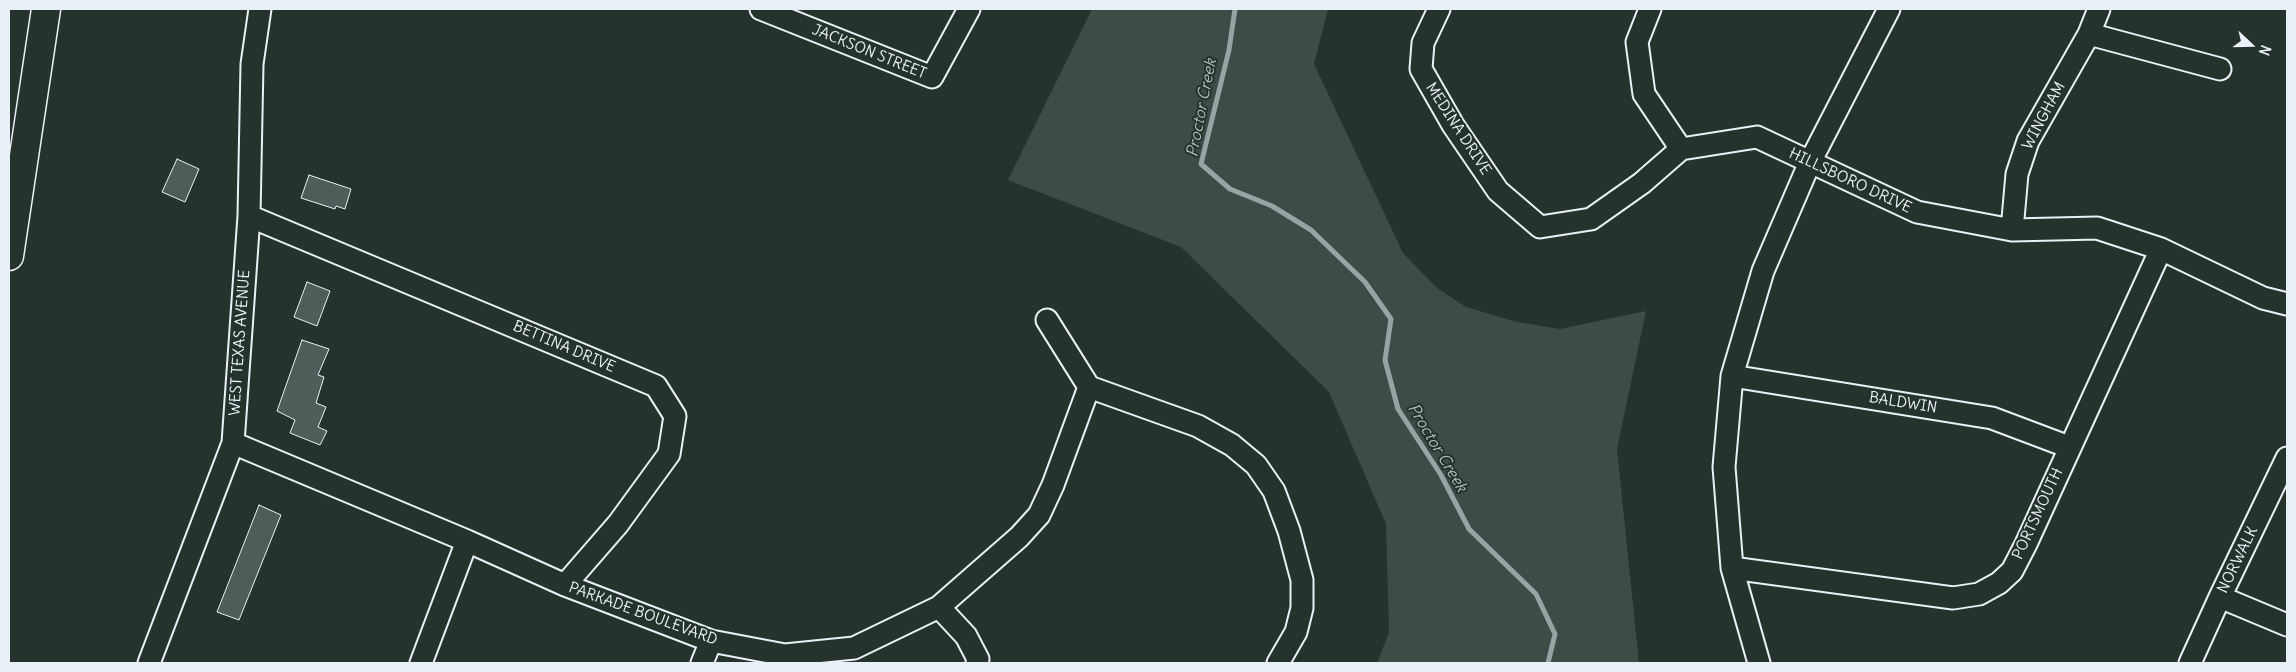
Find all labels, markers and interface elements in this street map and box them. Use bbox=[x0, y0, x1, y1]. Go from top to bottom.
north arrow bbox=[2226, 20, 2276, 70]
street label: JACKSON STREET bbox=[809, 21, 929, 83]
text: N bbox=[2255, 43, 2275, 58]
water label: Proctor Creek bbox=[1183, 57, 1221, 159]
street label: WINGHAM bbox=[2019, 79, 2069, 153]
street label: MEDINA DRIVE bbox=[1421, 80, 1495, 178]
street label: HILLSBORO DRIVE bbox=[1786, 145, 1914, 217]
street label: WEST TEXAS AVENUE bbox=[226, 269, 254, 417]
street label: BETTINA DRIVE bbox=[510, 317, 618, 377]
street label: BALDWIN bbox=[1868, 389, 1938, 417]
water label: Proctor Creek bbox=[1403, 400, 1471, 496]
street label: PORTSMOUTH bbox=[2009, 465, 2067, 563]
street label: NORWALK bbox=[2214, 524, 2262, 596]
street label: PARKADE BOULEVARD bbox=[566, 579, 720, 649]

